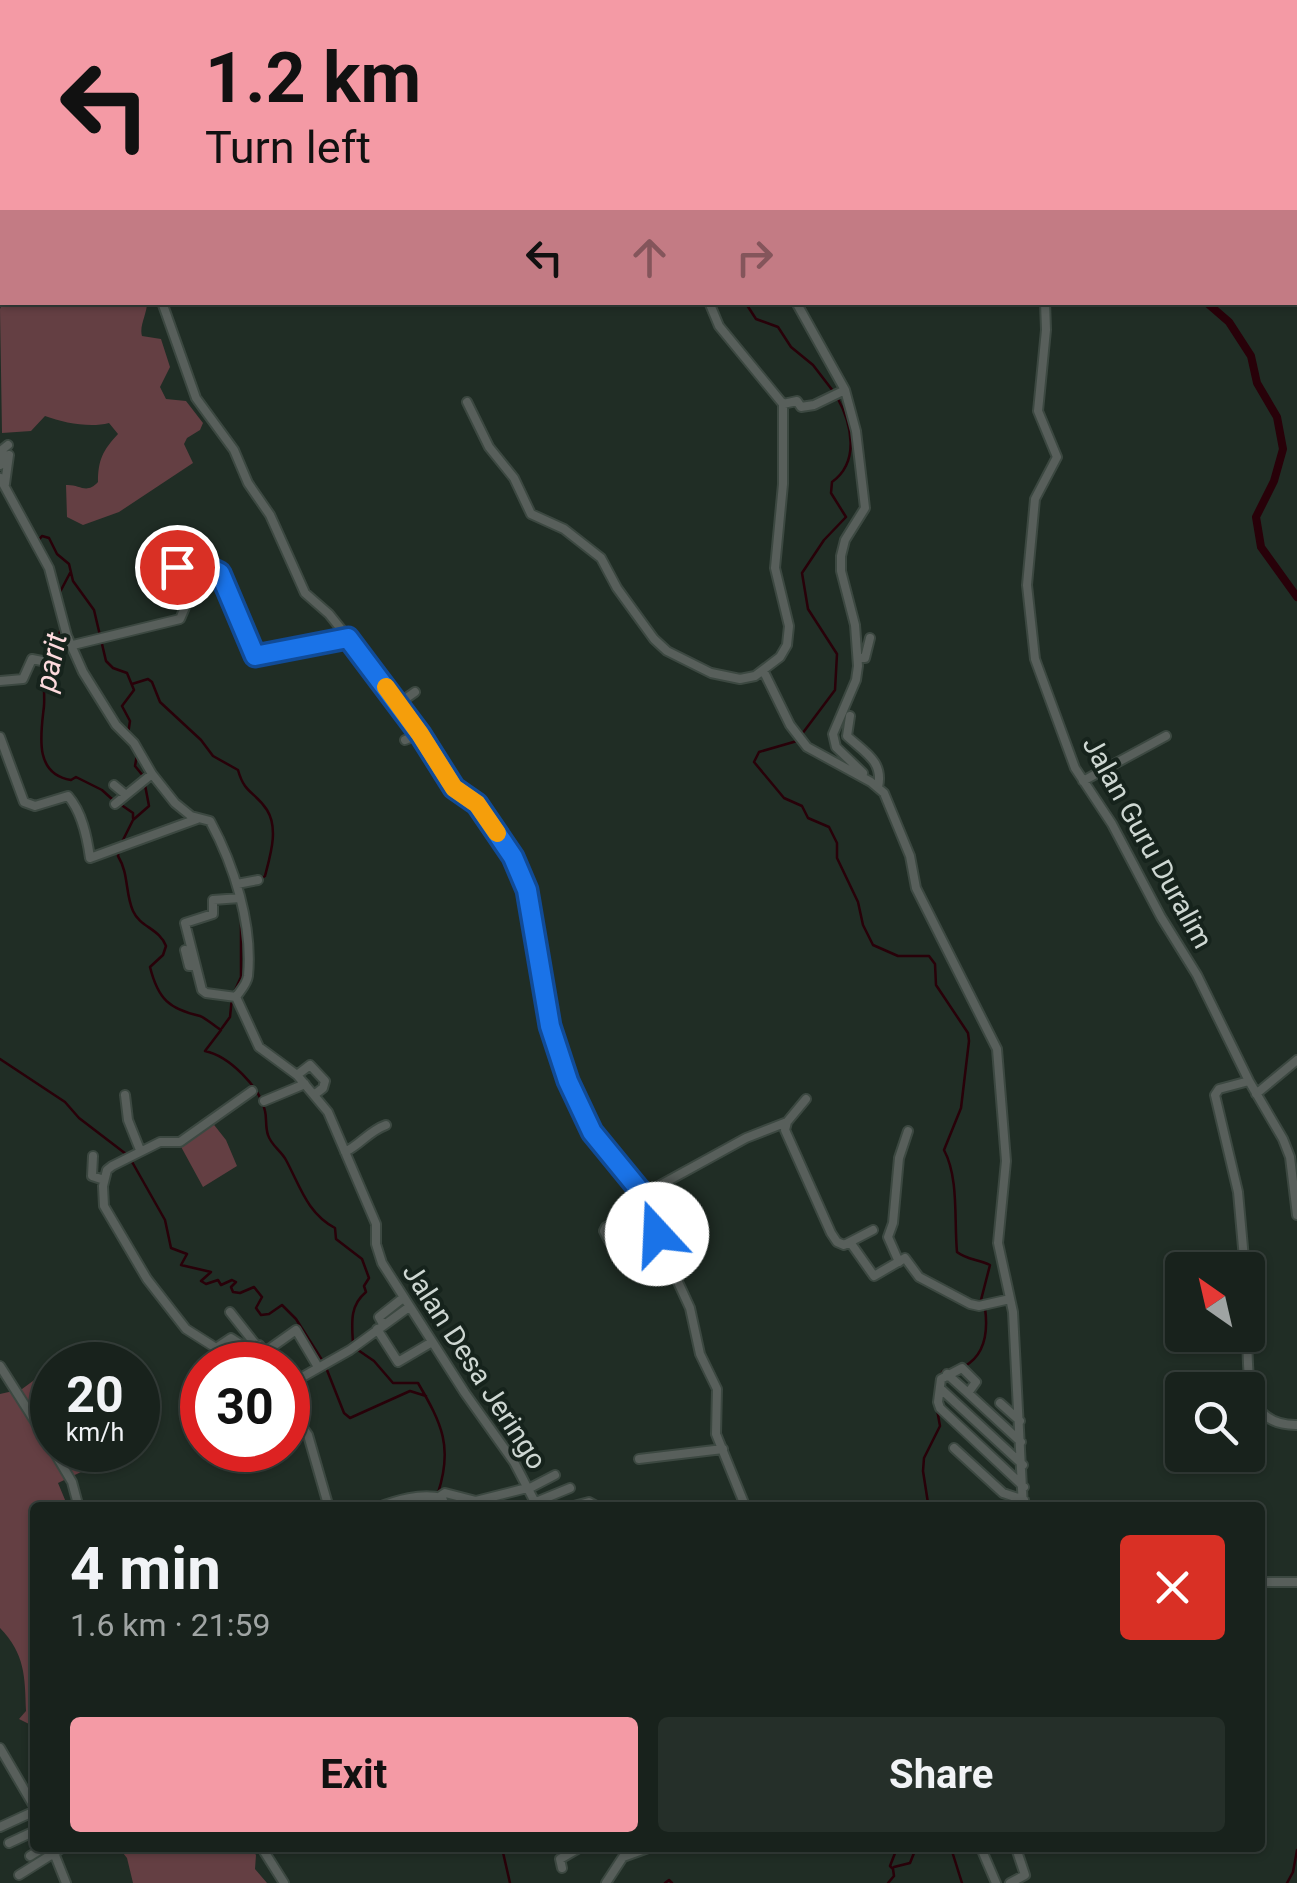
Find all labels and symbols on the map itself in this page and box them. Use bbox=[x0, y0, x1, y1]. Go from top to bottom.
pin bbox=[135, 525, 220, 610]
water label: parit bbox=[27, 629, 74, 695]
street label: Jalan Guru Duralim bbox=[1076, 730, 1220, 954]
position arrow bbox=[605, 1182, 709, 1286]
north arrow bbox=[1165, 1252, 1265, 1352]
street label: Jalan Desa Jeringo bbox=[396, 1257, 553, 1475]
speed limit sign: 30 bbox=[180, 1342, 310, 1472]

